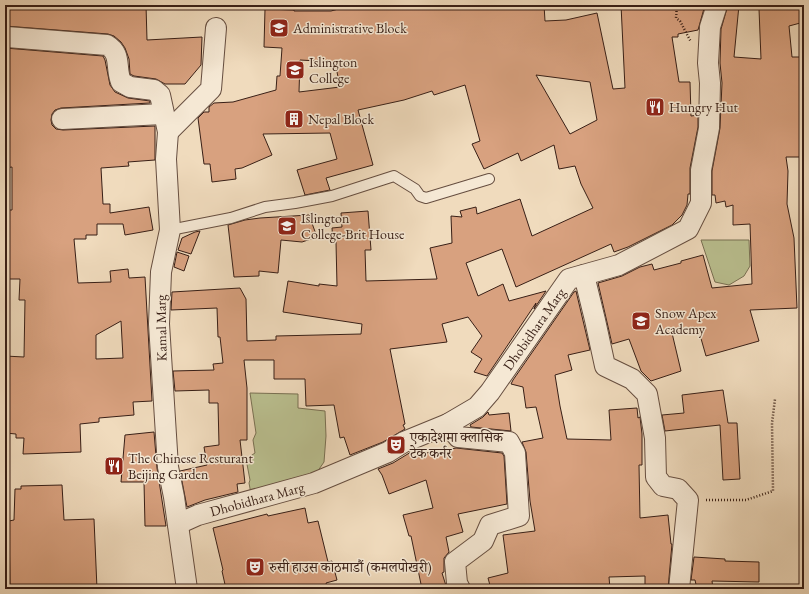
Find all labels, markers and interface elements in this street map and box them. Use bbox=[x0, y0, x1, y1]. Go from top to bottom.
school or university icon: Administrative Block bbox=[268, 17, 290, 39]
place label: Administrative Block bbox=[292, 19, 407, 37]
place label: Islington College bbox=[309, 53, 358, 87]
school or university icon: Islington College bbox=[284, 59, 306, 81]
restaurant icon: Hungry Hut bbox=[644, 96, 666, 118]
place label: Hungry Hut bbox=[669, 98, 739, 116]
building icon: Nepal Block bbox=[283, 108, 305, 130]
place label: Nepal Block bbox=[308, 110, 374, 128]
place label: Islington College-Brit House bbox=[301, 209, 405, 243]
school or university icon: Islington College-Brit House bbox=[276, 215, 298, 237]
street label: Dhobidhara Marg bbox=[499, 283, 570, 374]
street label: Kamal Marg bbox=[151, 294, 171, 361]
place label: Snow Apex Academy bbox=[654, 304, 716, 338]
school or university icon: Snow Apex Academy bbox=[630, 310, 652, 332]
place label: एकादेशमा क्लासिक टेक कर्नर bbox=[409, 428, 504, 462]
theatre icon: एकादेशमा क्लासिक टेक कर्नर bbox=[385, 434, 407, 456]
place label: The Chinese Resturant Beijing Garden bbox=[128, 449, 253, 483]
restaurant icon: The Chinese Resturant Beijing Garden bbox=[103, 455, 125, 477]
street label: Dhobidhara Marg bbox=[208, 478, 307, 520]
theatre icon: रुसी हाउस काठमाडौं (कमलपोखरी) bbox=[244, 556, 266, 578]
place label: रुसी हाउस काठमाडौं (कमलपोखरी) bbox=[268, 558, 432, 576]

